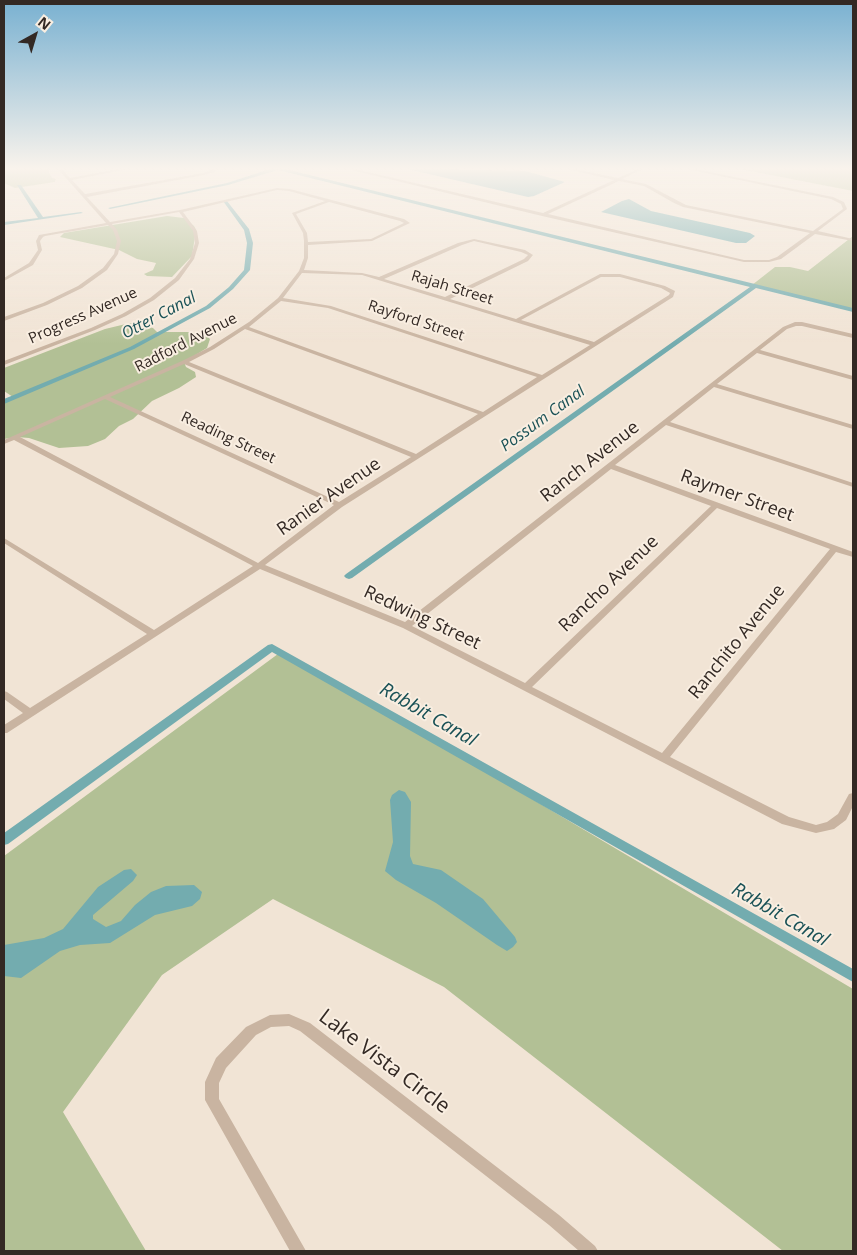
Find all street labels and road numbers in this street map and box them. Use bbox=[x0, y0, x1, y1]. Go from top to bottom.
street label: Rajah Street bbox=[409, 267, 495, 309]
street label: Progress Avenue bbox=[26, 284, 140, 348]
street label: Rayford Street bbox=[366, 297, 466, 345]
street label: Radford Avenue bbox=[132, 309, 240, 377]
street label: Reading Street bbox=[178, 408, 278, 468]
street label: Ranch Avenue bbox=[536, 417, 644, 507]
street label: Ranier Avenue bbox=[273, 453, 385, 541]
street label: Raymer Street bbox=[677, 465, 797, 527]
street label: Rancho Avenue bbox=[555, 531, 663, 637]
street label: Ranchito Avenue bbox=[684, 580, 790, 704]
street label: Redwing Street bbox=[360, 581, 484, 655]
street label: Lake Vista Circle bbox=[313, 1005, 455, 1119]

